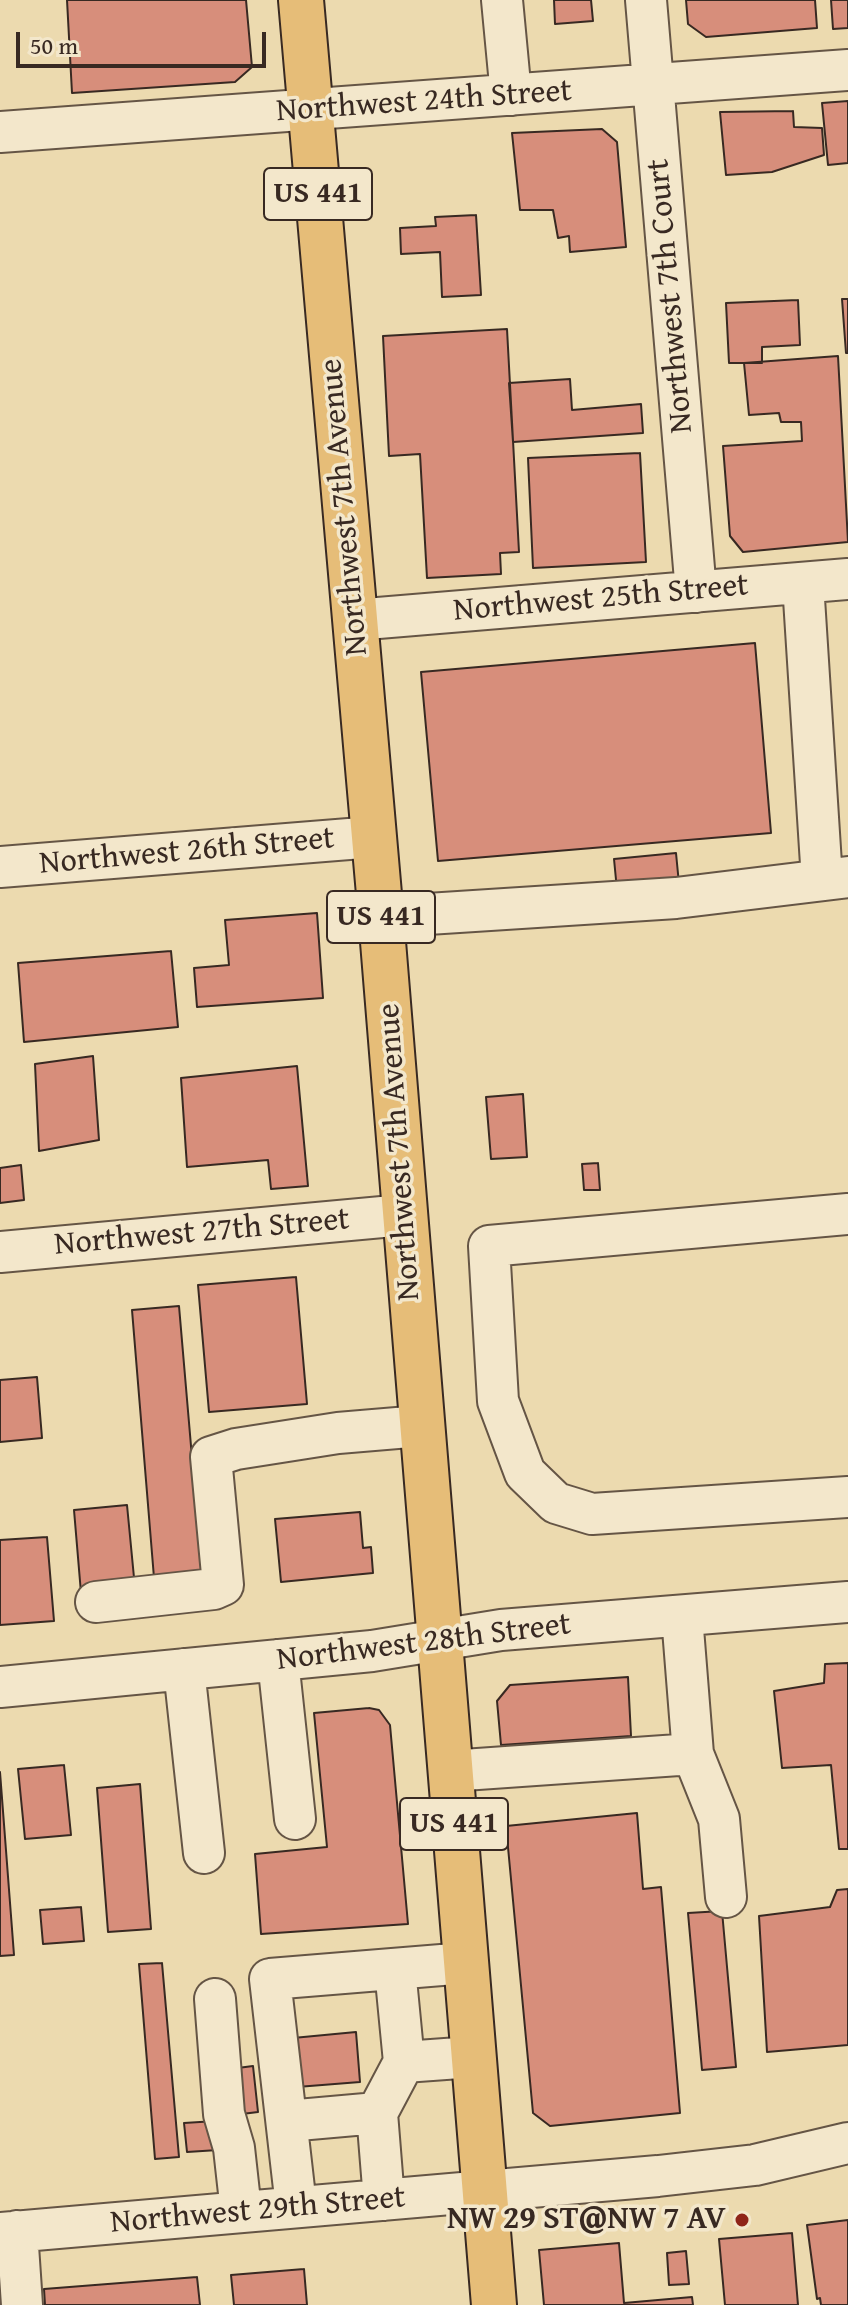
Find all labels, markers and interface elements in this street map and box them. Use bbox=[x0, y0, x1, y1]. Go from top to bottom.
scale bar bbox=[20, 16, 270, 66]
text: 50 m bbox=[30, 28, 78, 63]
street label: Northwest 24th Street bbox=[275, 73, 573, 131]
street label: Northwest 7th Court bbox=[640, 157, 702, 435]
road number: US 441 bbox=[264, 168, 372, 220]
street label: Northwest 7th Avenue bbox=[313, 357, 377, 657]
street label: Northwest 25th Street bbox=[452, 567, 750, 631]
street label: Northwest 26th Street bbox=[38, 820, 336, 884]
road number: US 441 bbox=[327, 891, 435, 943]
street label: Northwest 7th Avenue bbox=[370, 1002, 430, 1302]
street label: Northwest 27th Street bbox=[53, 1201, 351, 1265]
street label: Northwest 28th Street bbox=[275, 1606, 573, 1680]
road number: US 441 bbox=[400, 1798, 508, 1850]
street label: Northwest 29th Street bbox=[109, 2179, 407, 2243]
place label: NW 29 ST@NW 7 AV bbox=[447, 2201, 726, 2239]
marker: NW 29 ST@NW 7 AV bbox=[733, 2211, 751, 2229]

